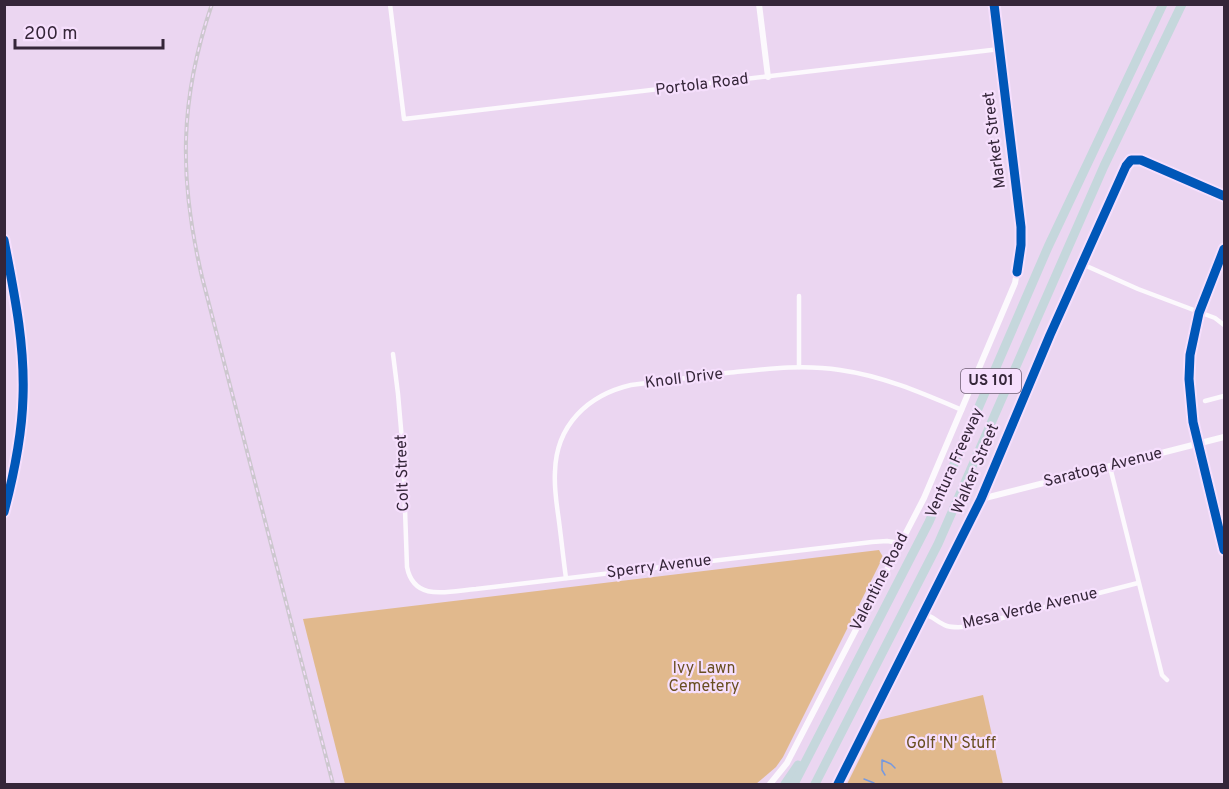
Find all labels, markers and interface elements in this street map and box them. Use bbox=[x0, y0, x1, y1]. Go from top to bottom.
scale bar bbox=[15, 12, 164, 50]
text: 200 m bbox=[24, 23, 77, 46]
street label: Portola Road bbox=[654, 69, 750, 101]
street label: Market Street bbox=[979, 90, 1011, 190]
street label: Knoll Drive bbox=[644, 364, 724, 394]
road number: US 101 bbox=[961, 369, 1021, 393]
street label: Ventura Freeway bbox=[922, 405, 988, 521]
street label: Walker Street bbox=[948, 421, 1004, 517]
street label: Colt Street bbox=[392, 434, 414, 512]
street label: Saratoga Avenue bbox=[1042, 444, 1164, 492]
street label: Valentine Road bbox=[847, 529, 913, 635]
street label: Sperry Avenue bbox=[606, 551, 712, 583]
street label: Mesa Verde Avenue bbox=[961, 584, 1099, 634]
park label: Ivy Lawn Cemetery bbox=[669, 659, 739, 697]
park label: Golf 'N' Stuff bbox=[906, 734, 996, 754]

